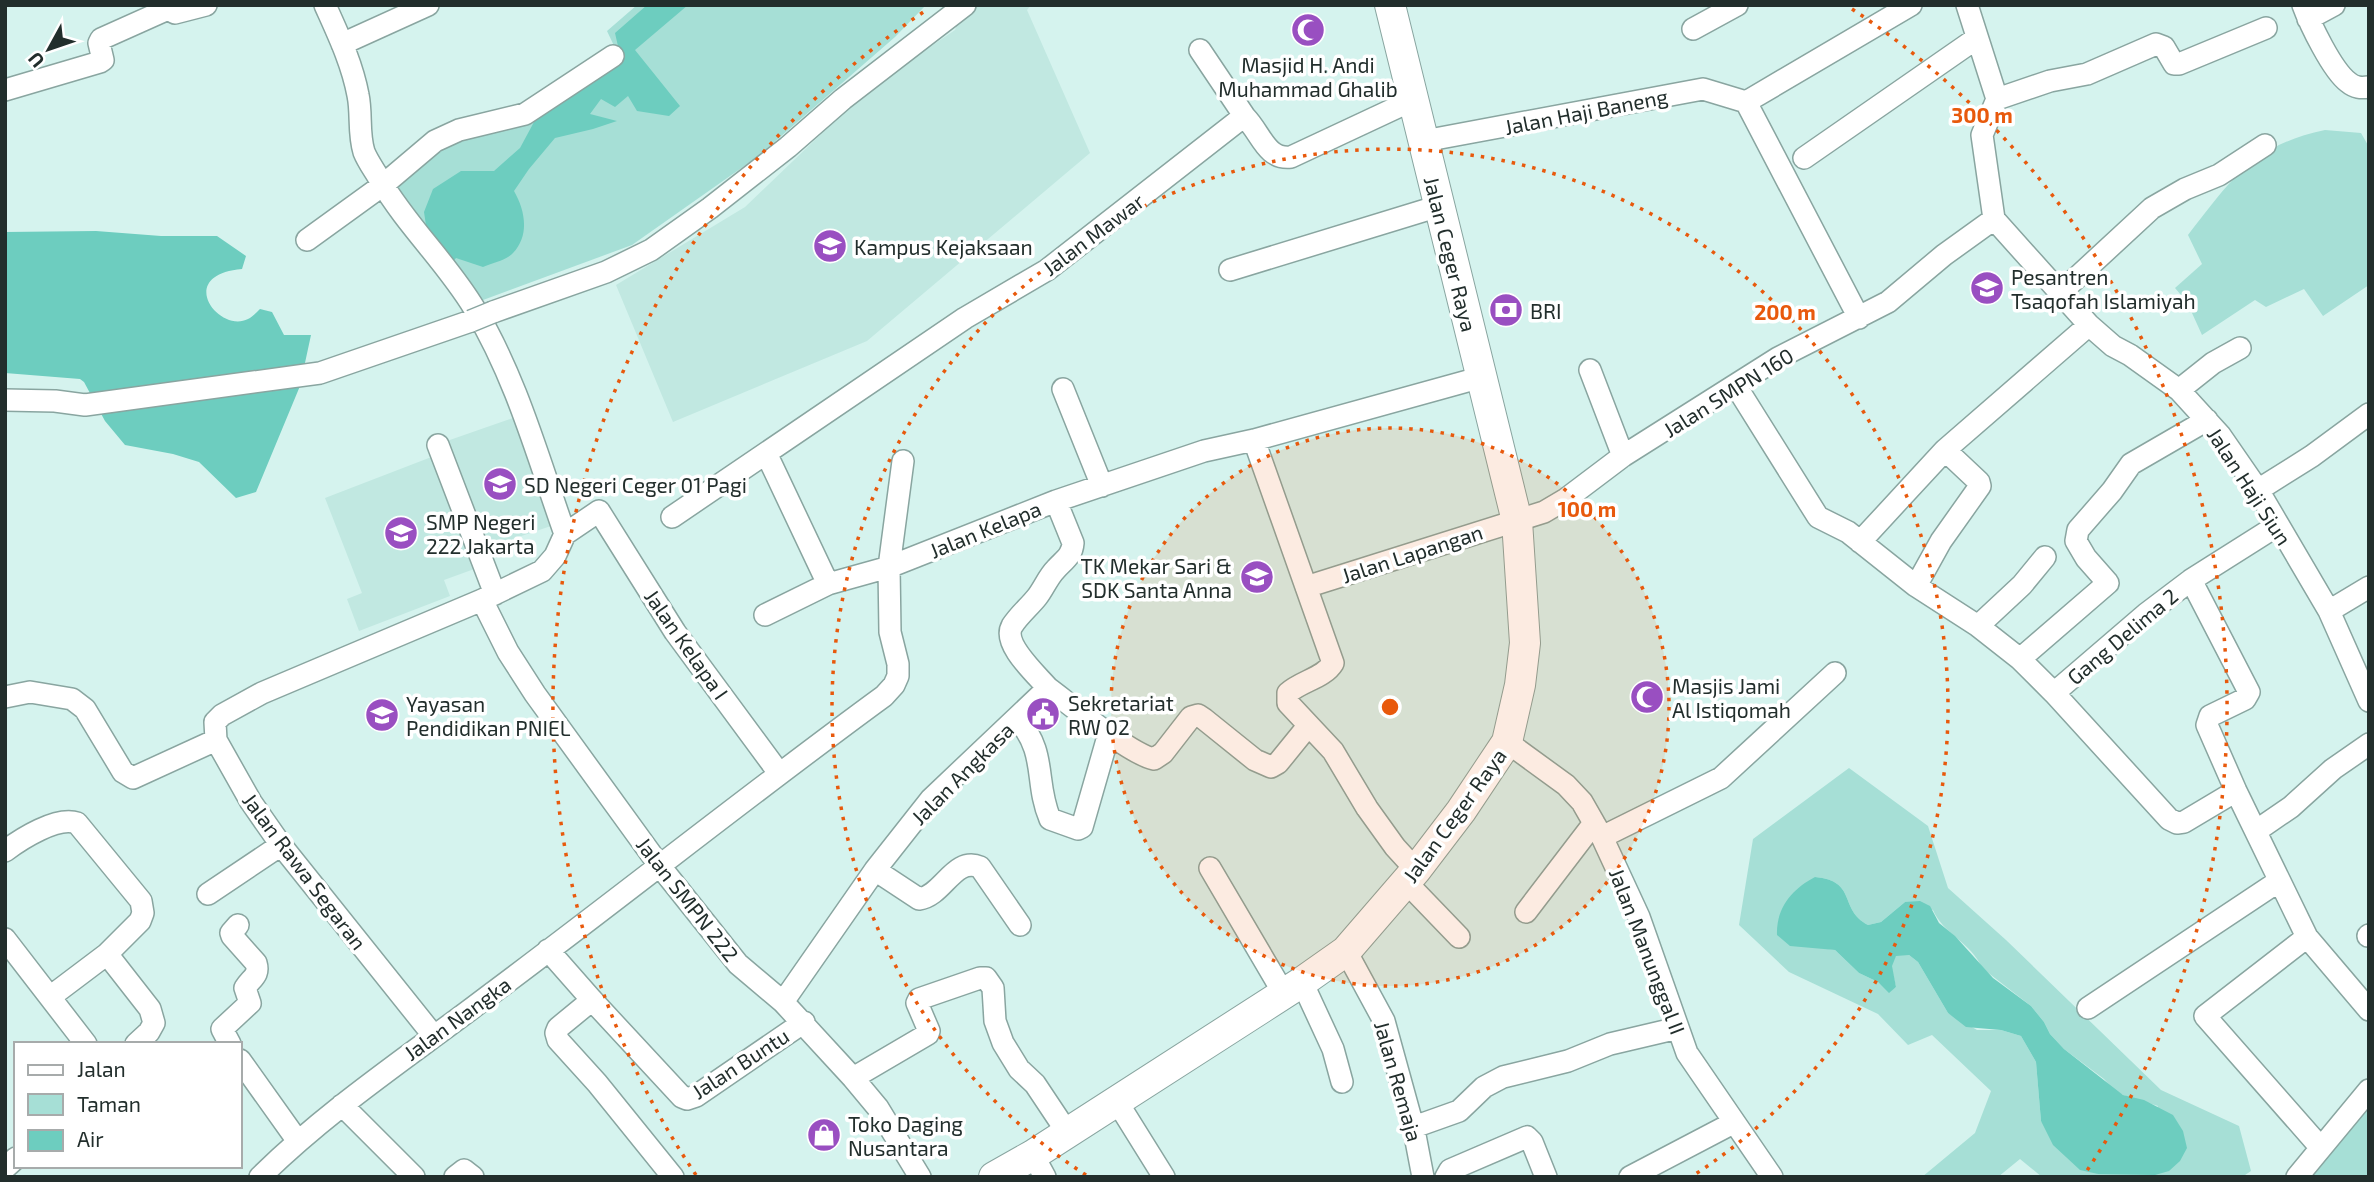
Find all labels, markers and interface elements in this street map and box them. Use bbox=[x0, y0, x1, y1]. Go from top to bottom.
mosque icon: Masjid H. Andi Muhammad Ghalib bbox=[1289, 11, 1327, 49]
north arrow bbox=[14, 14, 84, 84]
text: U bbox=[23, 48, 49, 73]
place label: Masjid H. Andi Muhammad Ghalib bbox=[1218, 52, 1398, 101]
street label: Jalan Haji Baneng bbox=[1502, 83, 1670, 140]
text: 300 m bbox=[1951, 102, 2013, 127]
street label: Jalan Ceger Raya bbox=[1420, 174, 1482, 334]
street label: Jalan Mawar bbox=[1037, 187, 1149, 280]
school or university icon: Kampus Kejaksaan bbox=[811, 227, 849, 265]
place label: Kampus Kejaksaan bbox=[854, 234, 1033, 260]
place label: Pesantren Tsaqofah Islamiyah bbox=[2011, 264, 2196, 313]
school or university icon: Pesantren Tsaqofah Islamiyah bbox=[1968, 269, 2006, 307]
bank icon: BRI bbox=[1487, 291, 1525, 329]
place label: BRI bbox=[1530, 298, 1562, 323]
text: 200 m bbox=[1754, 299, 1816, 324]
street label: Jalan SMPN 160 bbox=[1658, 342, 1798, 442]
street label: Jalan Haji Siun bbox=[2202, 423, 2297, 550]
school or university icon: SD Negeri Ceger 01 Pagi bbox=[481, 465, 519, 503]
place label: SD Negeri Ceger 01 Pagi bbox=[524, 472, 747, 497]
street label: Jalan Kelapa bbox=[926, 495, 1044, 563]
text: 100 m bbox=[1558, 496, 1616, 521]
place label: SMP Negeri 222 Jakarta bbox=[426, 509, 536, 558]
school or university icon: SMP Negeri 222 Jakarta bbox=[382, 514, 420, 552]
street label: Jalan Lapangan bbox=[1338, 518, 1486, 588]
place label: TK Mekar Sari & SDK Santa Anna bbox=[1081, 553, 1232, 602]
school or university icon: TK Mekar Sari & SDK Santa Anna bbox=[1238, 558, 1276, 596]
street label: Gang Delima 2 bbox=[2062, 583, 2182, 689]
street label: Jalan Kelapa I bbox=[640, 584, 734, 704]
place label: Masjis Jami Al Istiqomah bbox=[1672, 673, 1791, 722]
mosque icon: Masjis Jami Al Istiqomah bbox=[1628, 678, 1666, 716]
place label: Sekretariat RW 02 bbox=[1068, 690, 1174, 739]
place label: Yayasan Pendidikan PNIEL bbox=[406, 691, 571, 740]
public building icon: Sekretariat RW 02 bbox=[1024, 695, 1062, 733]
centre of rings bbox=[1378, 695, 1402, 719]
school or university icon: Yayasan Pendidikan PNIEL bbox=[363, 696, 401, 734]
street label: Jalan Angkasa bbox=[906, 717, 1018, 829]
street label: Jalan Ceger Raya bbox=[1397, 743, 1511, 887]
street label: Jalan Rawa Segaran bbox=[238, 788, 372, 954]
street label: Jalan SMPN 222 bbox=[632, 832, 744, 966]
street label: Jalan Manunggal II bbox=[1605, 864, 1691, 1038]
street label: Jalan Nangka bbox=[399, 971, 515, 1065]
street label: Jalan Remaja bbox=[1369, 1018, 1428, 1144]
street label: Jalan Buntu bbox=[687, 1022, 793, 1104]
legend bbox=[14, 1042, 242, 1168]
text: Jalan bbox=[77, 1056, 126, 1081]
text: Taman bbox=[77, 1091, 141, 1116]
place label: Toko Daging Nusantara bbox=[848, 1111, 963, 1160]
shop icon: Toko Daging Nusantara bbox=[805, 1116, 843, 1154]
text: Air bbox=[77, 1126, 104, 1151]

